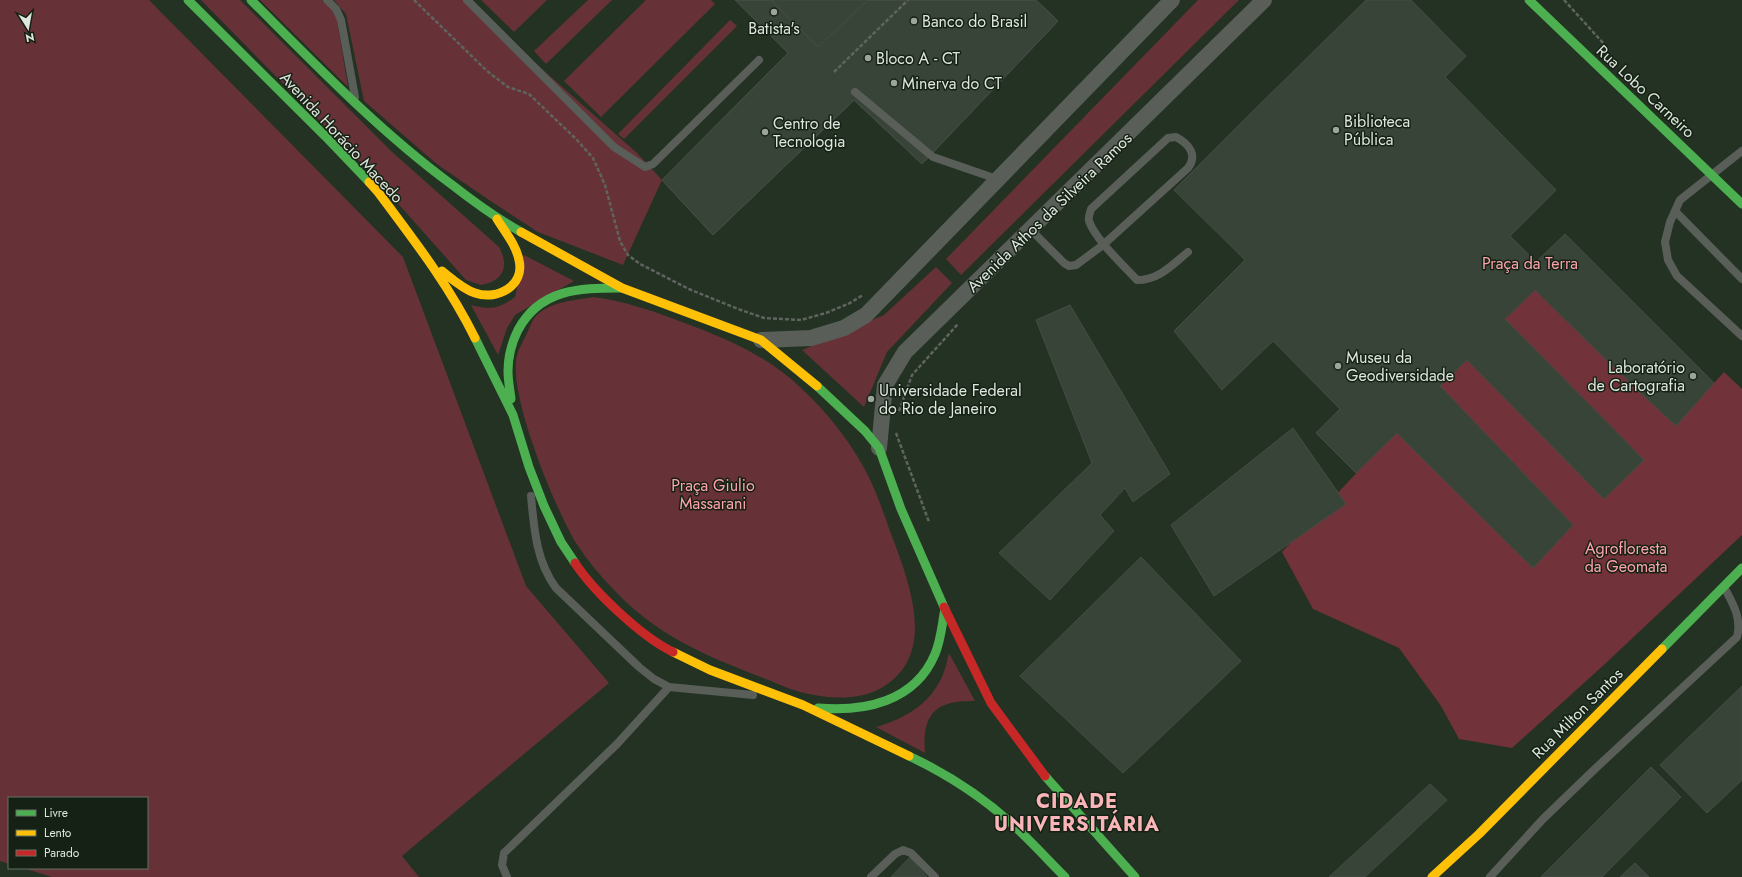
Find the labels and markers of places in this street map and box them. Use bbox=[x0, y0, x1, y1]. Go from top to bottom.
marker: Batista's bbox=[769, 7, 779, 17]
place label: Banco do Brasil bbox=[922, 10, 1027, 33]
marker: Banco do Brasil bbox=[909, 16, 919, 26]
place label: Batista's bbox=[748, 17, 800, 40]
place label: Bloco A - CT bbox=[876, 47, 961, 70]
marker: Bloco A - CT bbox=[863, 53, 873, 63]
place label: Minerva do CT bbox=[902, 72, 1002, 95]
marker: Minerva do CT bbox=[889, 78, 899, 88]
place label: Biblioteca Pública bbox=[1344, 110, 1410, 151]
place label: Centro de Tecnologia bbox=[773, 112, 845, 153]
marker: Biblioteca Pública bbox=[1331, 125, 1341, 135]
marker: Centro de Tecnologia bbox=[760, 127, 770, 137]
place label: Museu da Geodiversidade bbox=[1346, 346, 1454, 387]
place label: Laboratório de Cartografia bbox=[1587, 356, 1685, 397]
marker: Museu da Geodiversidade bbox=[1333, 361, 1343, 371]
marker: Laboratório de Cartografia bbox=[1688, 371, 1698, 381]
place label: Universidade Federal do Rio de Janeiro bbox=[879, 379, 1022, 420]
marker: Universidade Federal do Rio de Janeiro bbox=[866, 394, 876, 404]

